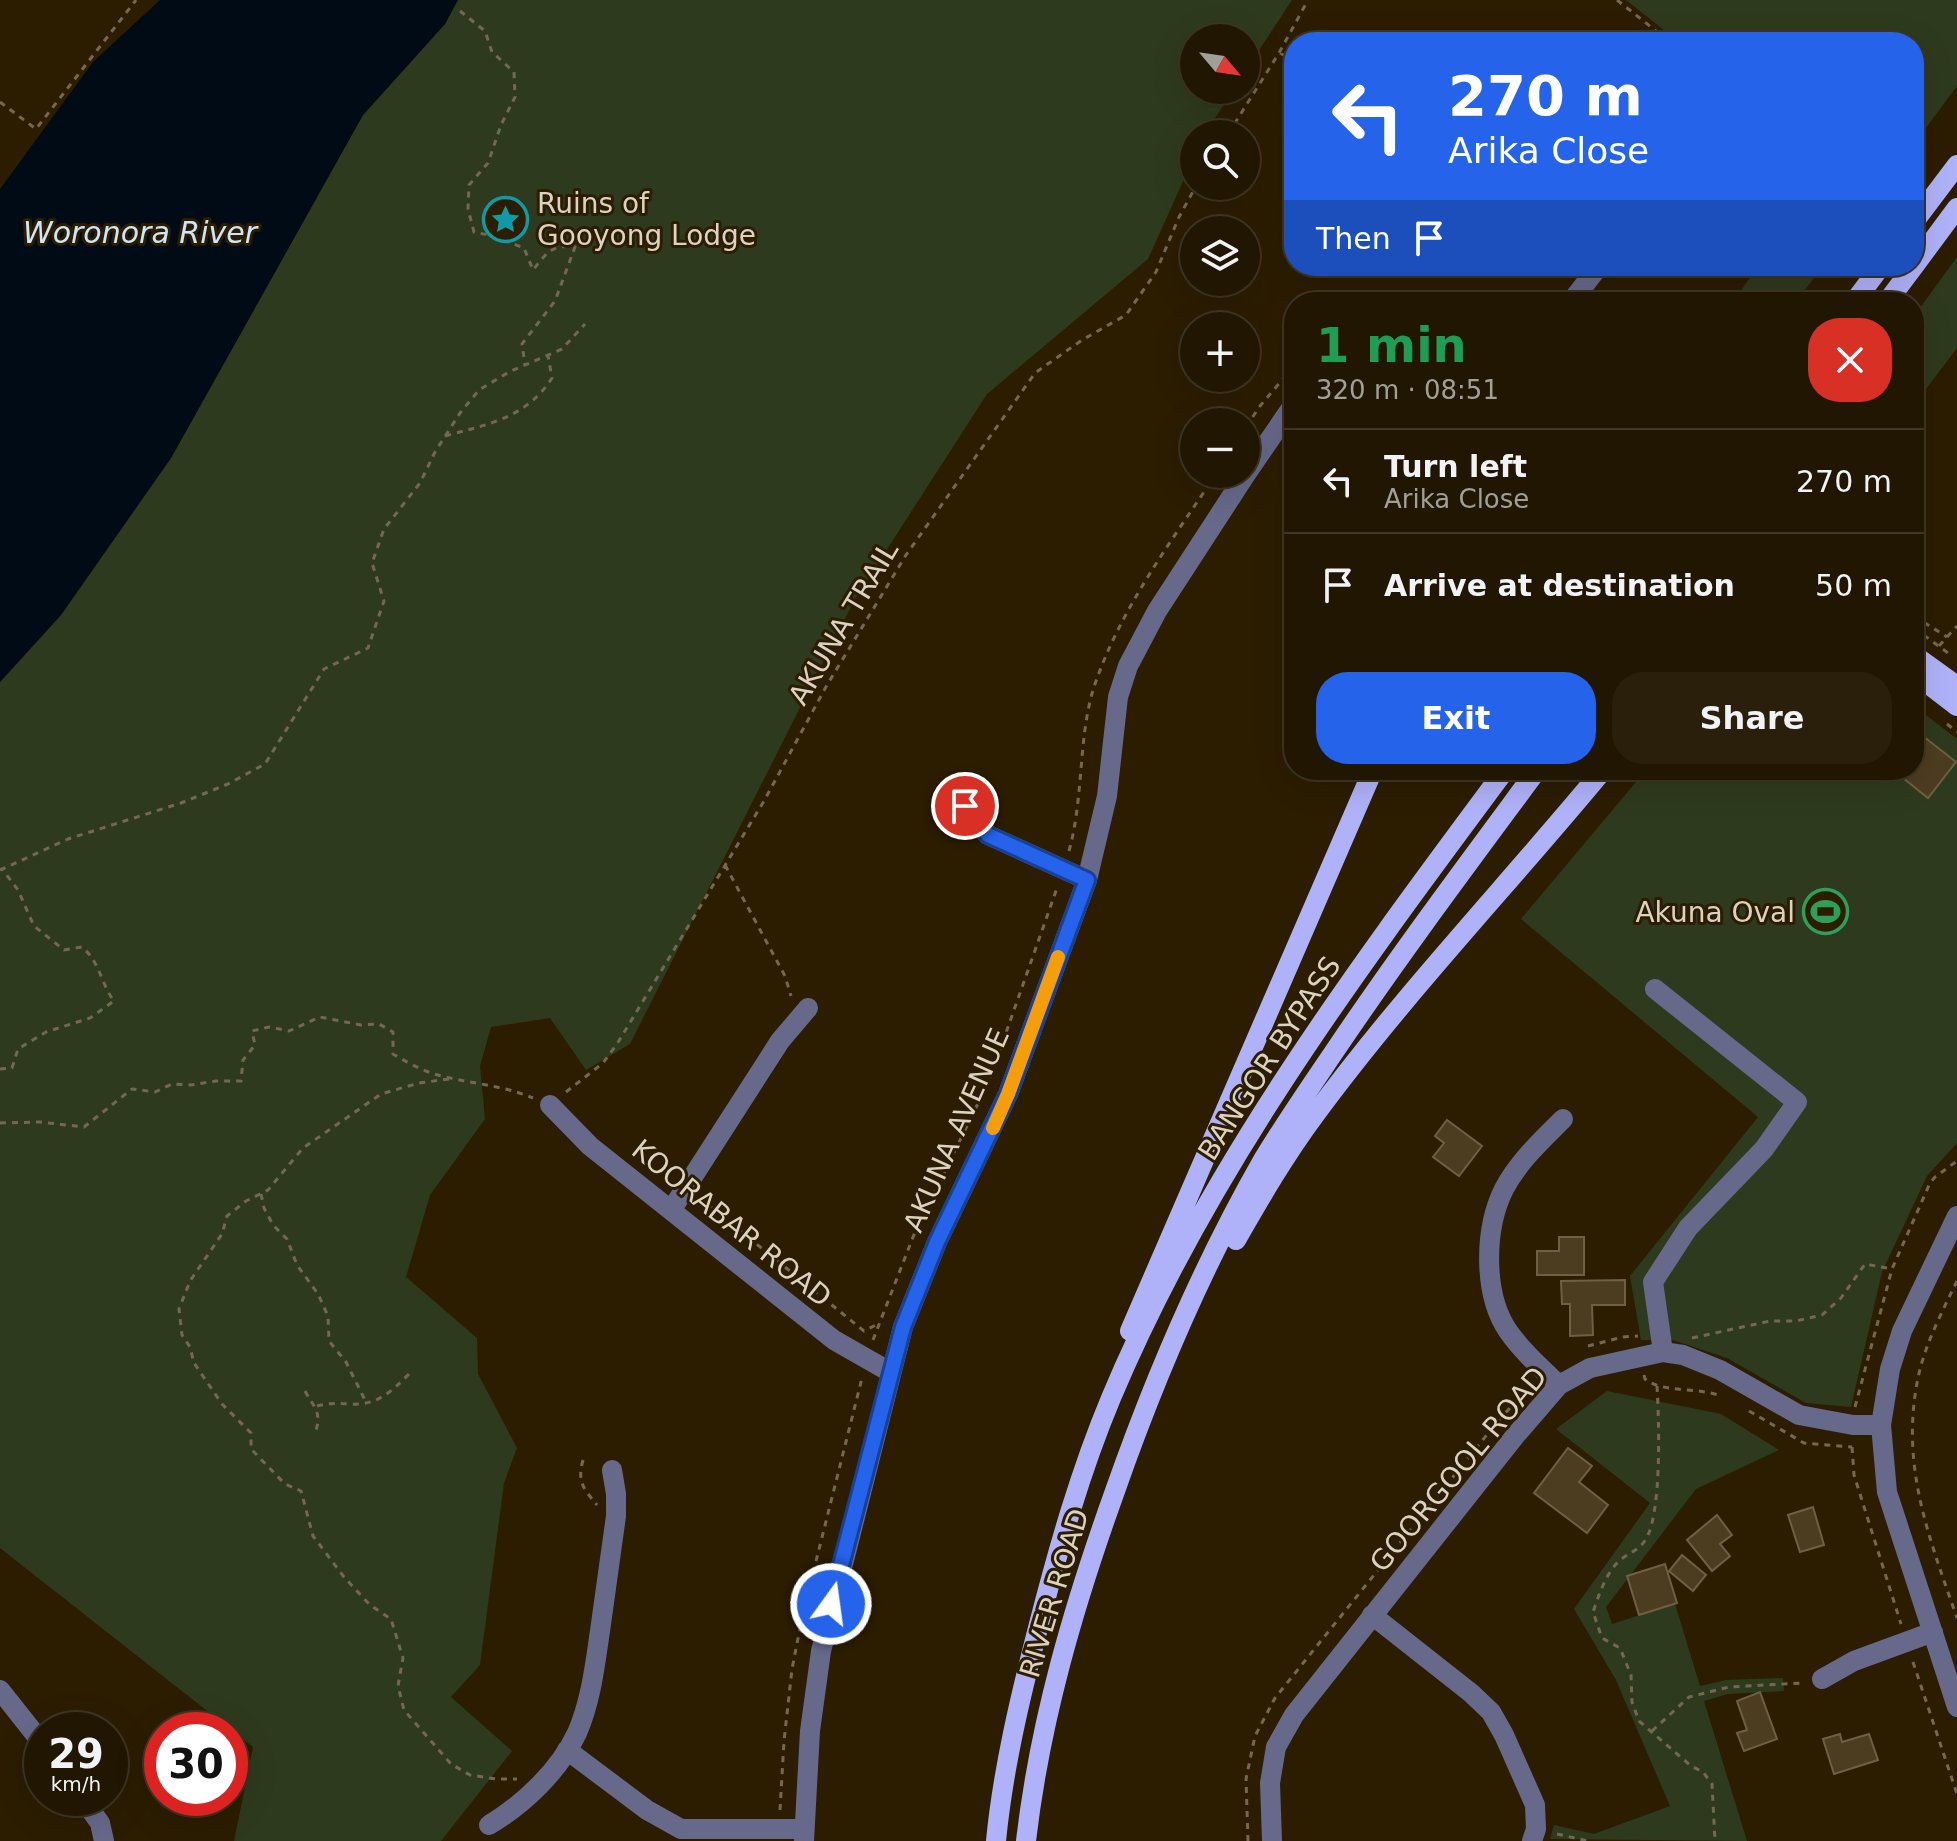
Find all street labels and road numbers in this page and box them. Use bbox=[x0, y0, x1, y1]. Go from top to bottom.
street label: AKUNA TRAIL bbox=[782, 535, 905, 711]
street label: BANGOR BYPASS bbox=[1191, 950, 1348, 1166]
street label: AKUNA AVENUE bbox=[897, 1023, 1016, 1237]
street label: KOORABAR ROAD bbox=[625, 1133, 838, 1314]
street label: GOORGOOL ROAD bbox=[1363, 1360, 1554, 1578]
street label: RIVER ROAD bbox=[1013, 1505, 1096, 1681]

